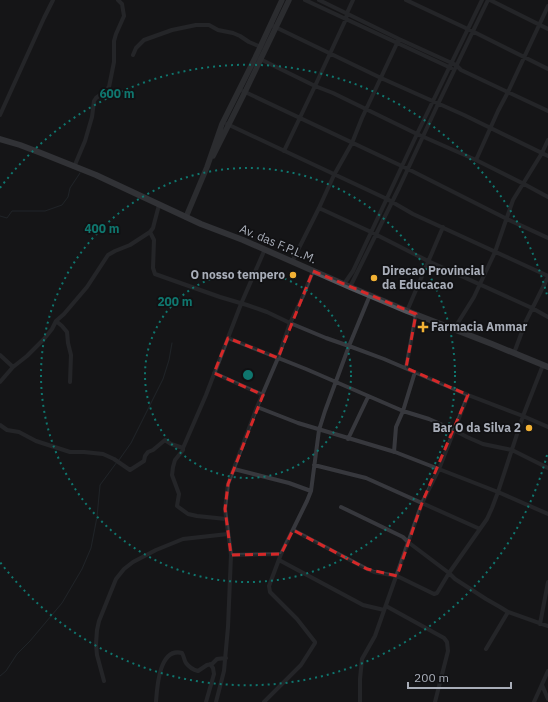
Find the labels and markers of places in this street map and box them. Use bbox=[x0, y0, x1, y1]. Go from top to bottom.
place label: Direcao Provincial da Educacao bbox=[382, 263, 485, 292]
place label: O nosso tempero bbox=[190, 267, 285, 282]
marker: O nosso tempero bbox=[288, 270, 298, 280]
marker: Direcao Provincial da Educacao bbox=[369, 273, 379, 283]
place label: Farmacia Ammar bbox=[431, 319, 528, 334]
marker: Farmacia Ammar bbox=[418, 322, 428, 332]
centre of rings bbox=[241, 368, 255, 382]
place label: Bar O da Silva 2 bbox=[432, 420, 521, 435]
marker: Bar O da Silva 2 bbox=[524, 423, 534, 433]

